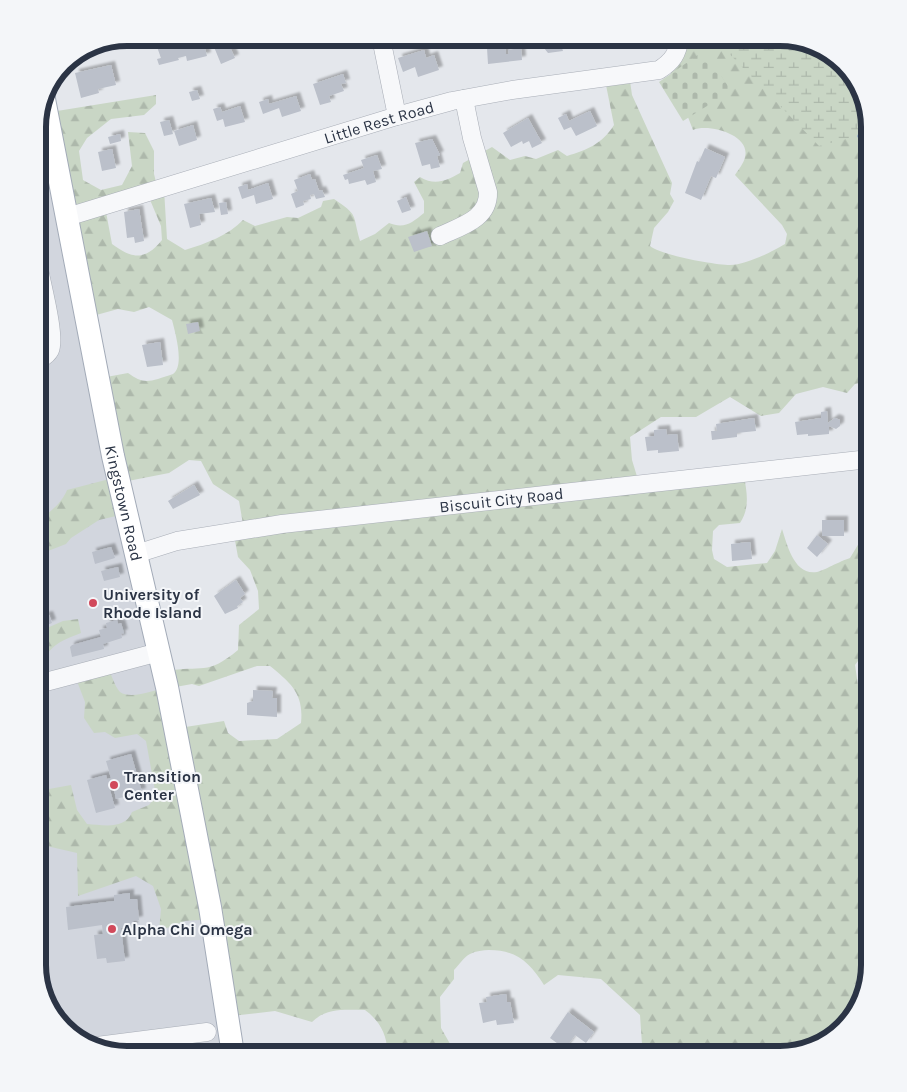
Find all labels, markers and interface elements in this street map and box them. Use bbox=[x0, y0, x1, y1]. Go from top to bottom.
street label: Little Rest Road bbox=[322, 97, 436, 148]
street label: Kingstown Road bbox=[101, 444, 146, 563]
street label: Biscuit City Road bbox=[438, 484, 564, 517]
place label: University of Rhode Island bbox=[103, 585, 202, 622]
marker: University of Rhode Island bbox=[87, 597, 99, 609]
place label: Transition Center bbox=[124, 767, 201, 804]
marker: Transition Center bbox=[108, 779, 120, 791]
place label: Alpha Chi Omega bbox=[122, 920, 253, 939]
marker: Alpha Chi Omega bbox=[106, 923, 118, 935]

